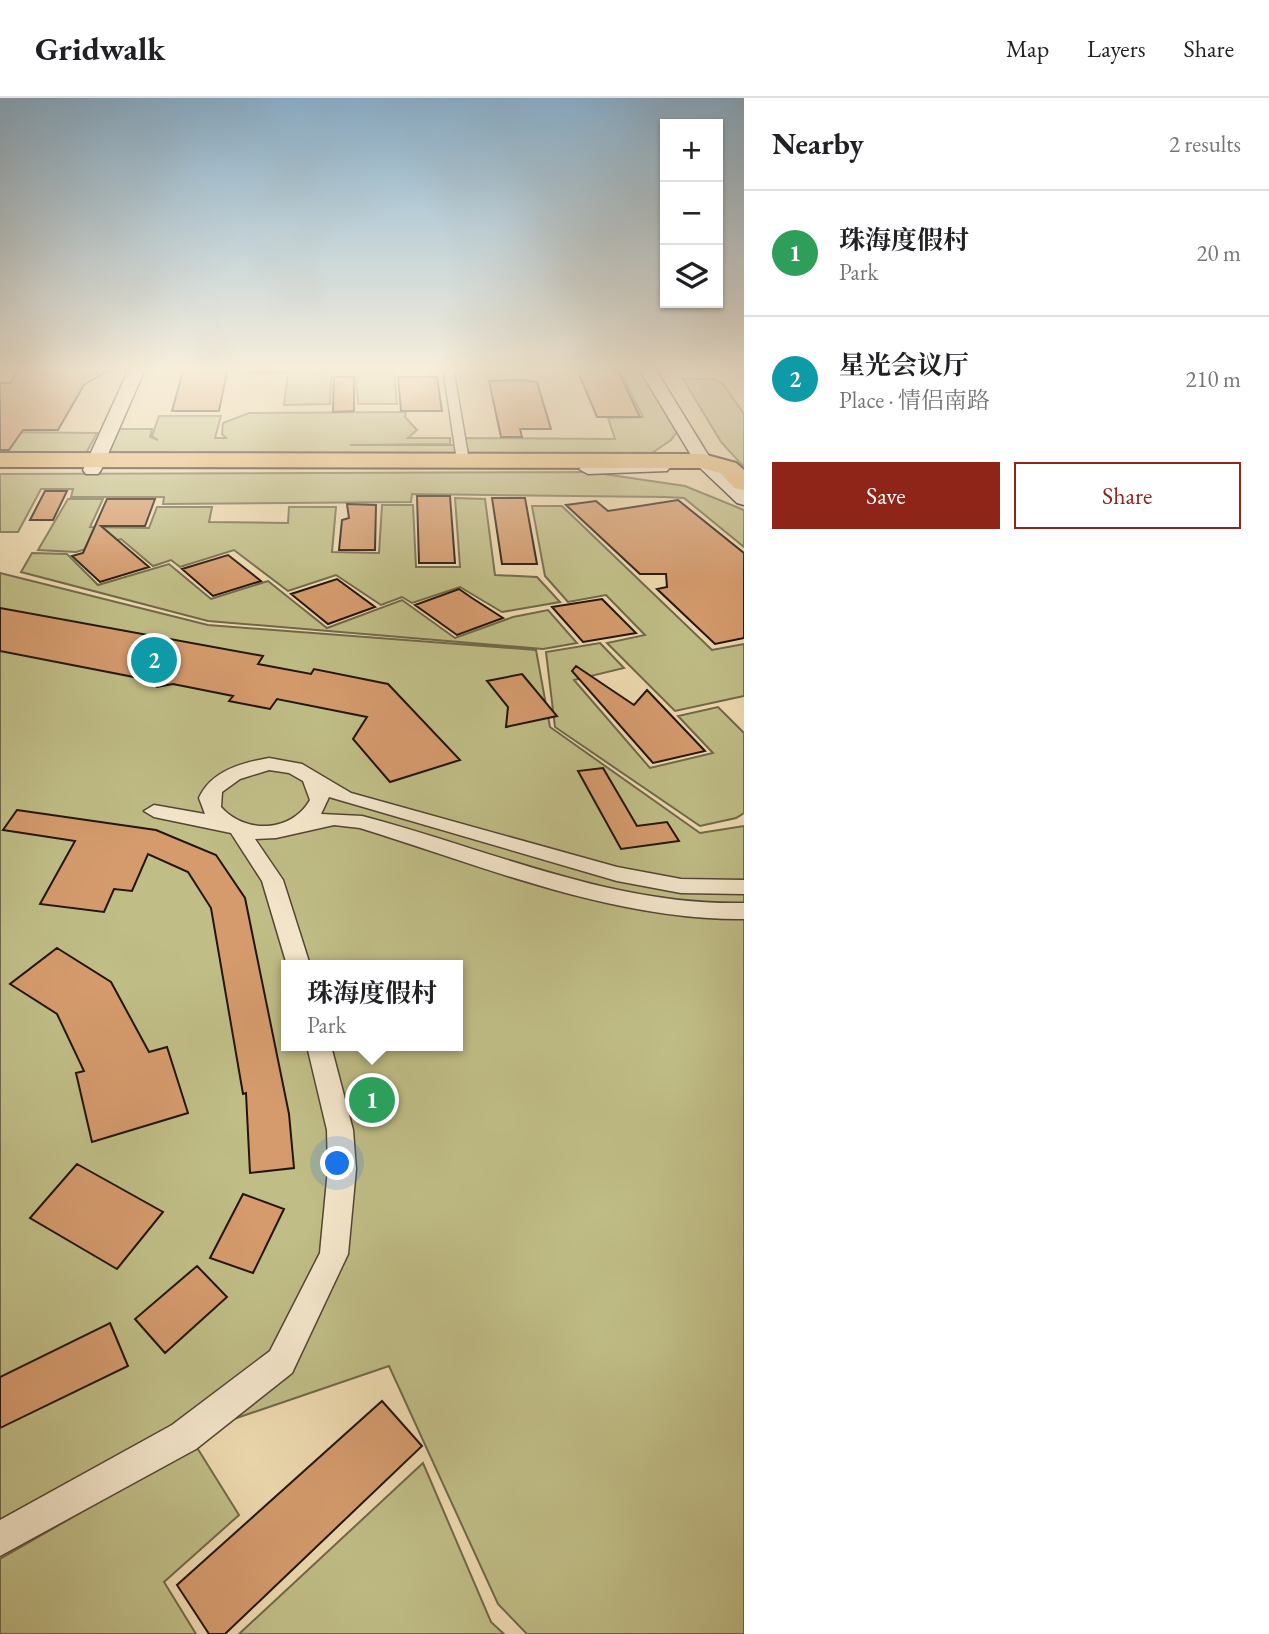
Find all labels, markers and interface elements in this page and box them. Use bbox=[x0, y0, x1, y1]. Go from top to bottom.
text: Gridwalk bbox=[35, 27, 165, 70]
text: Map bbox=[1006, 33, 1049, 64]
text: Layers bbox=[1087, 33, 1146, 64]
text: Share bbox=[1184, 33, 1234, 64]
map controls bbox=[660, 119, 723, 308]
button: + bbox=[660, 119, 723, 182]
text: Nearby bbox=[772, 124, 864, 163]
text: 2 results bbox=[1169, 129, 1241, 159]
button: − bbox=[660, 182, 723, 245]
text: 珠海度假村 bbox=[839, 223, 969, 257]
text: 1 bbox=[789, 238, 801, 268]
text: 20 m bbox=[1196, 238, 1241, 268]
button: layers bbox=[660, 245, 723, 308]
text: Park bbox=[839, 257, 878, 287]
text: 星光会议厅 bbox=[839, 348, 969, 382]
text: 2 bbox=[789, 364, 801, 394]
text: 210 m bbox=[1185, 364, 1241, 394]
text: Place · 情侣南路 bbox=[839, 385, 990, 415]
button: Save bbox=[772, 462, 1000, 529]
button: Share bbox=[1014, 462, 1241, 529]
pin: 2 bbox=[131, 634, 177, 686]
popup bbox=[281, 960, 463, 1051]
text: 珠海度假村 bbox=[307, 976, 437, 1010]
text: Park bbox=[307, 1010, 346, 1040]
pin: 1 bbox=[349, 1074, 395, 1126]
your location bbox=[320, 1146, 354, 1180]

